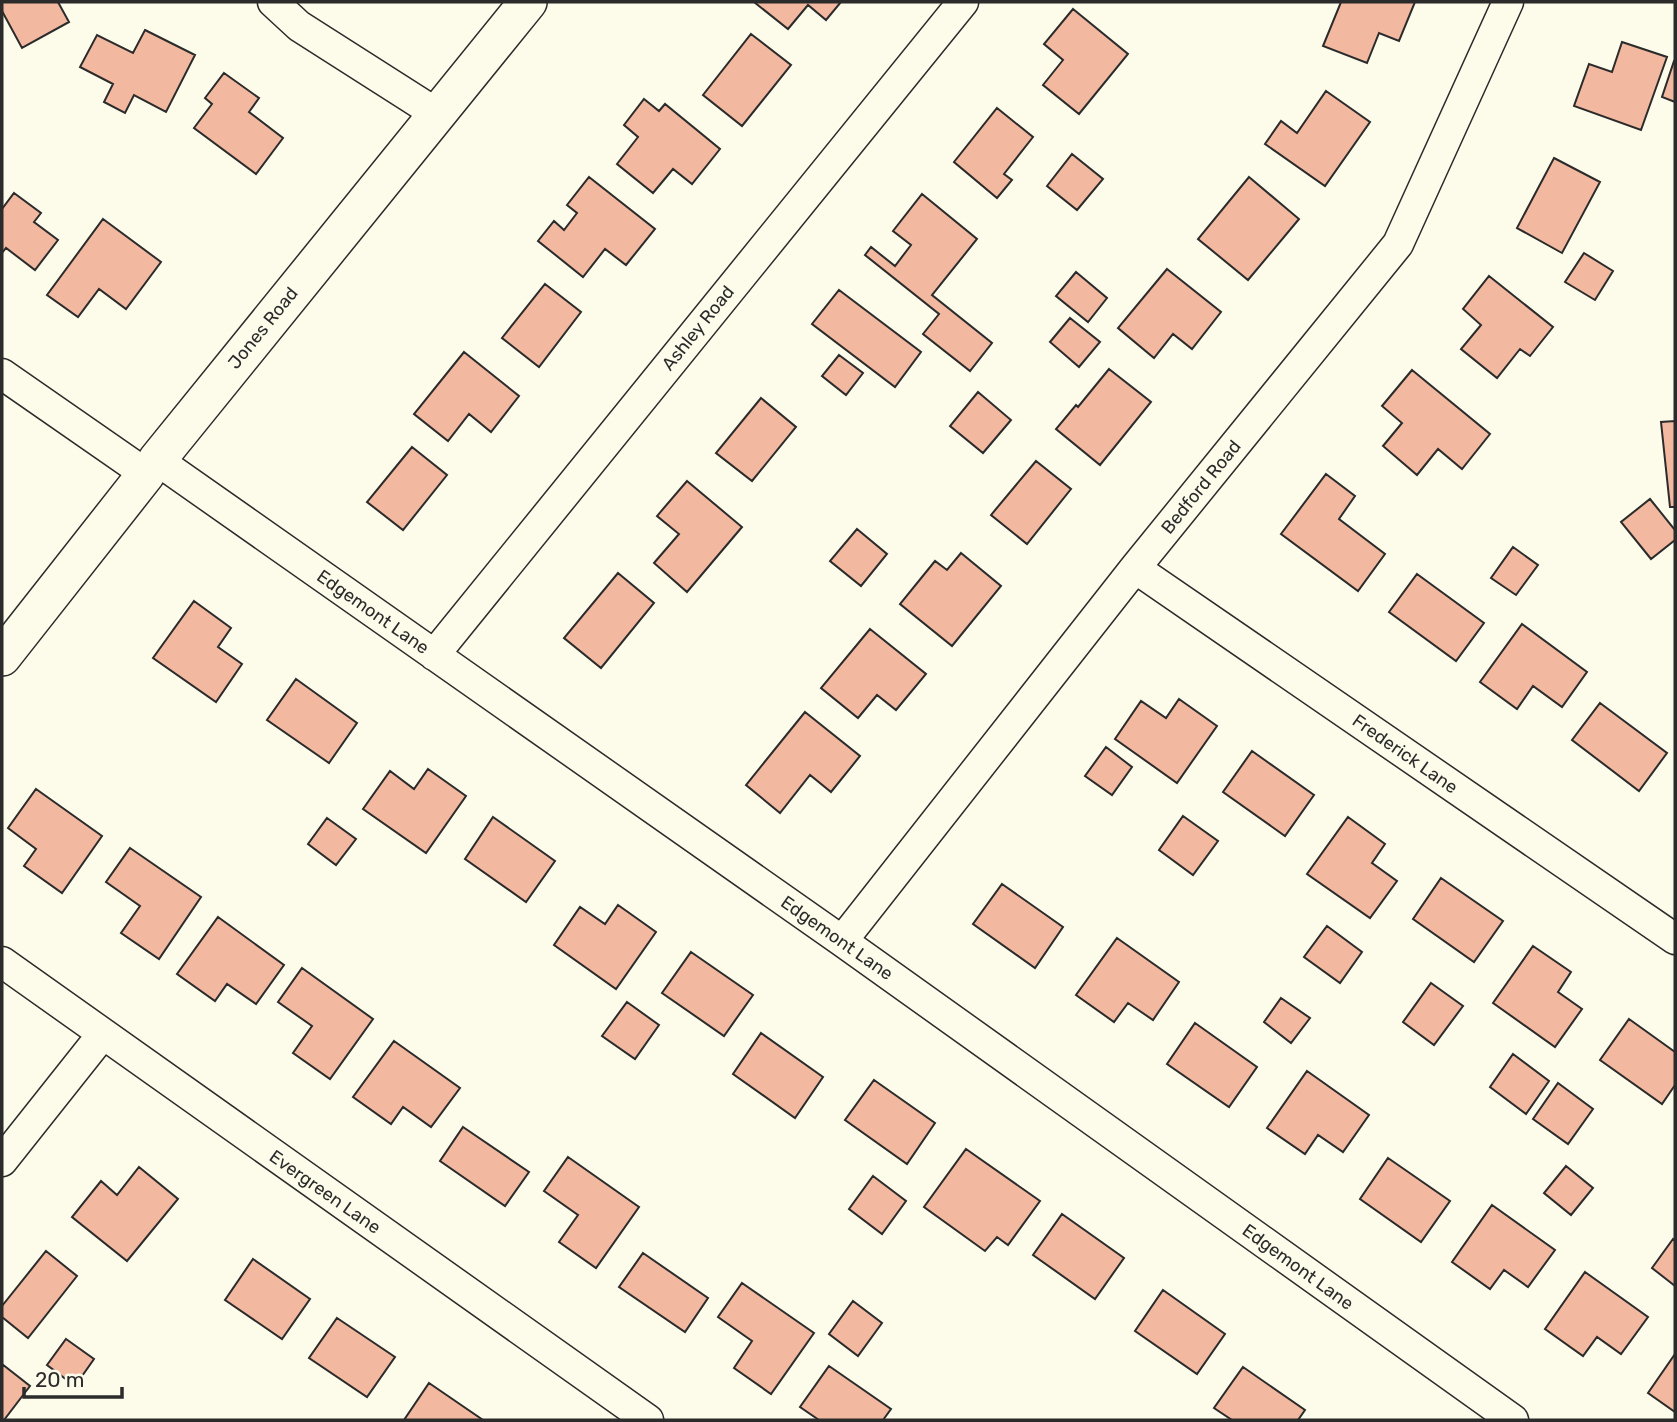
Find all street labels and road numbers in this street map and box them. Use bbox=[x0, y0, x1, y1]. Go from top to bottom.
street label: Ashley Road bbox=[657, 281, 739, 375]
street label: Jones Road bbox=[223, 283, 303, 373]
street label: Bedford Road bbox=[1156, 436, 1246, 538]
street label: Edgemont Lane bbox=[313, 565, 433, 659]
street label: Frederick Lane bbox=[1348, 710, 1462, 798]
street label: Edgemont Lane bbox=[777, 891, 897, 985]
street label: Evergreen Lane bbox=[265, 1145, 385, 1239]
street label: Edgemont Lane bbox=[1238, 1219, 1358, 1315]

